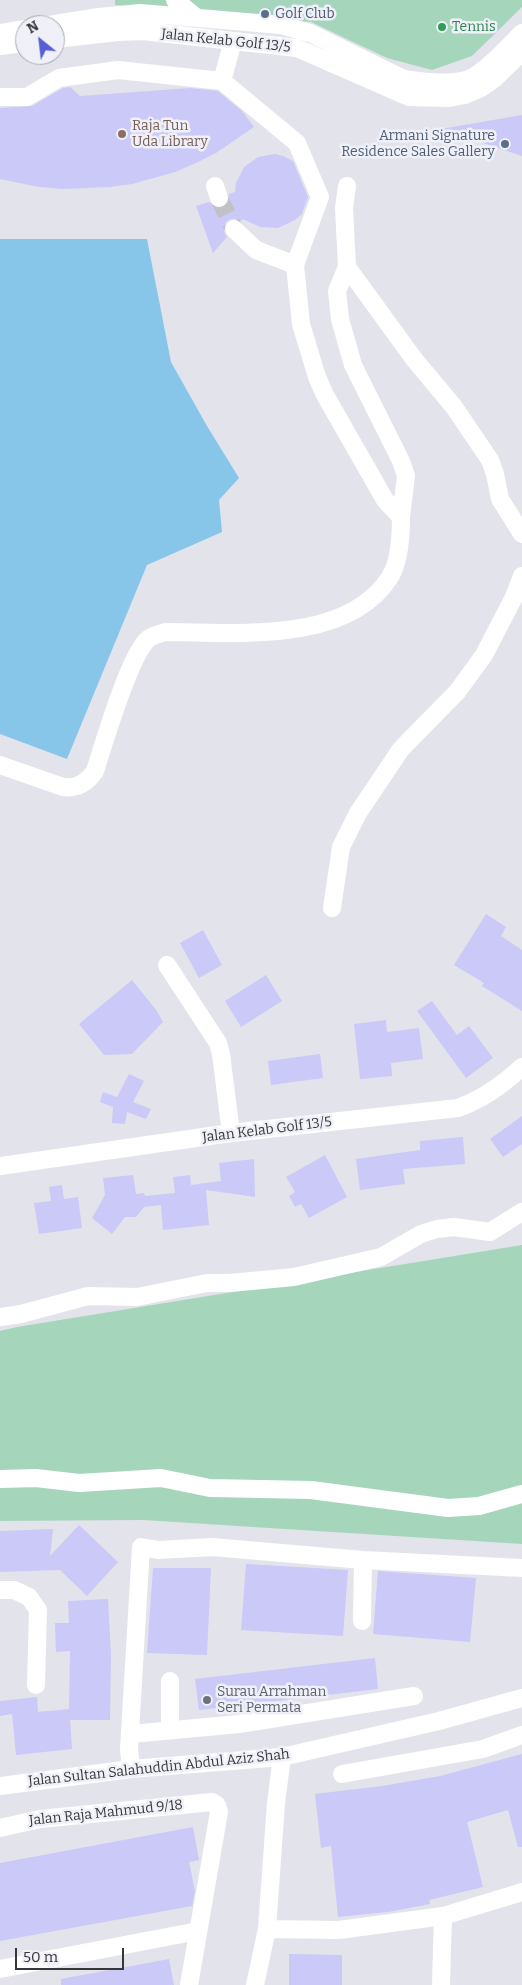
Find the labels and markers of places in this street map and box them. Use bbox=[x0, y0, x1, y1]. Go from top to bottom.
place label: Golf Club bbox=[275, 6, 334, 22]
marker: Golf Club bbox=[259, 8, 271, 20]
place label: Tennis bbox=[452, 19, 496, 35]
marker: Tennis bbox=[436, 21, 448, 33]
place label: Raja Tun Uda Library bbox=[132, 118, 208, 150]
marker: Raja Tun Uda Library bbox=[116, 128, 128, 140]
place label: Armani Signature Residence Sales Gallery bbox=[341, 128, 495, 160]
marker: Armani Signature Residence Sales Gallery bbox=[499, 138, 511, 150]
place label: Surau Arrahman Seri Permata bbox=[217, 1684, 326, 1716]
marker: Surau Arrahman Seri Permata bbox=[201, 1694, 213, 1706]

